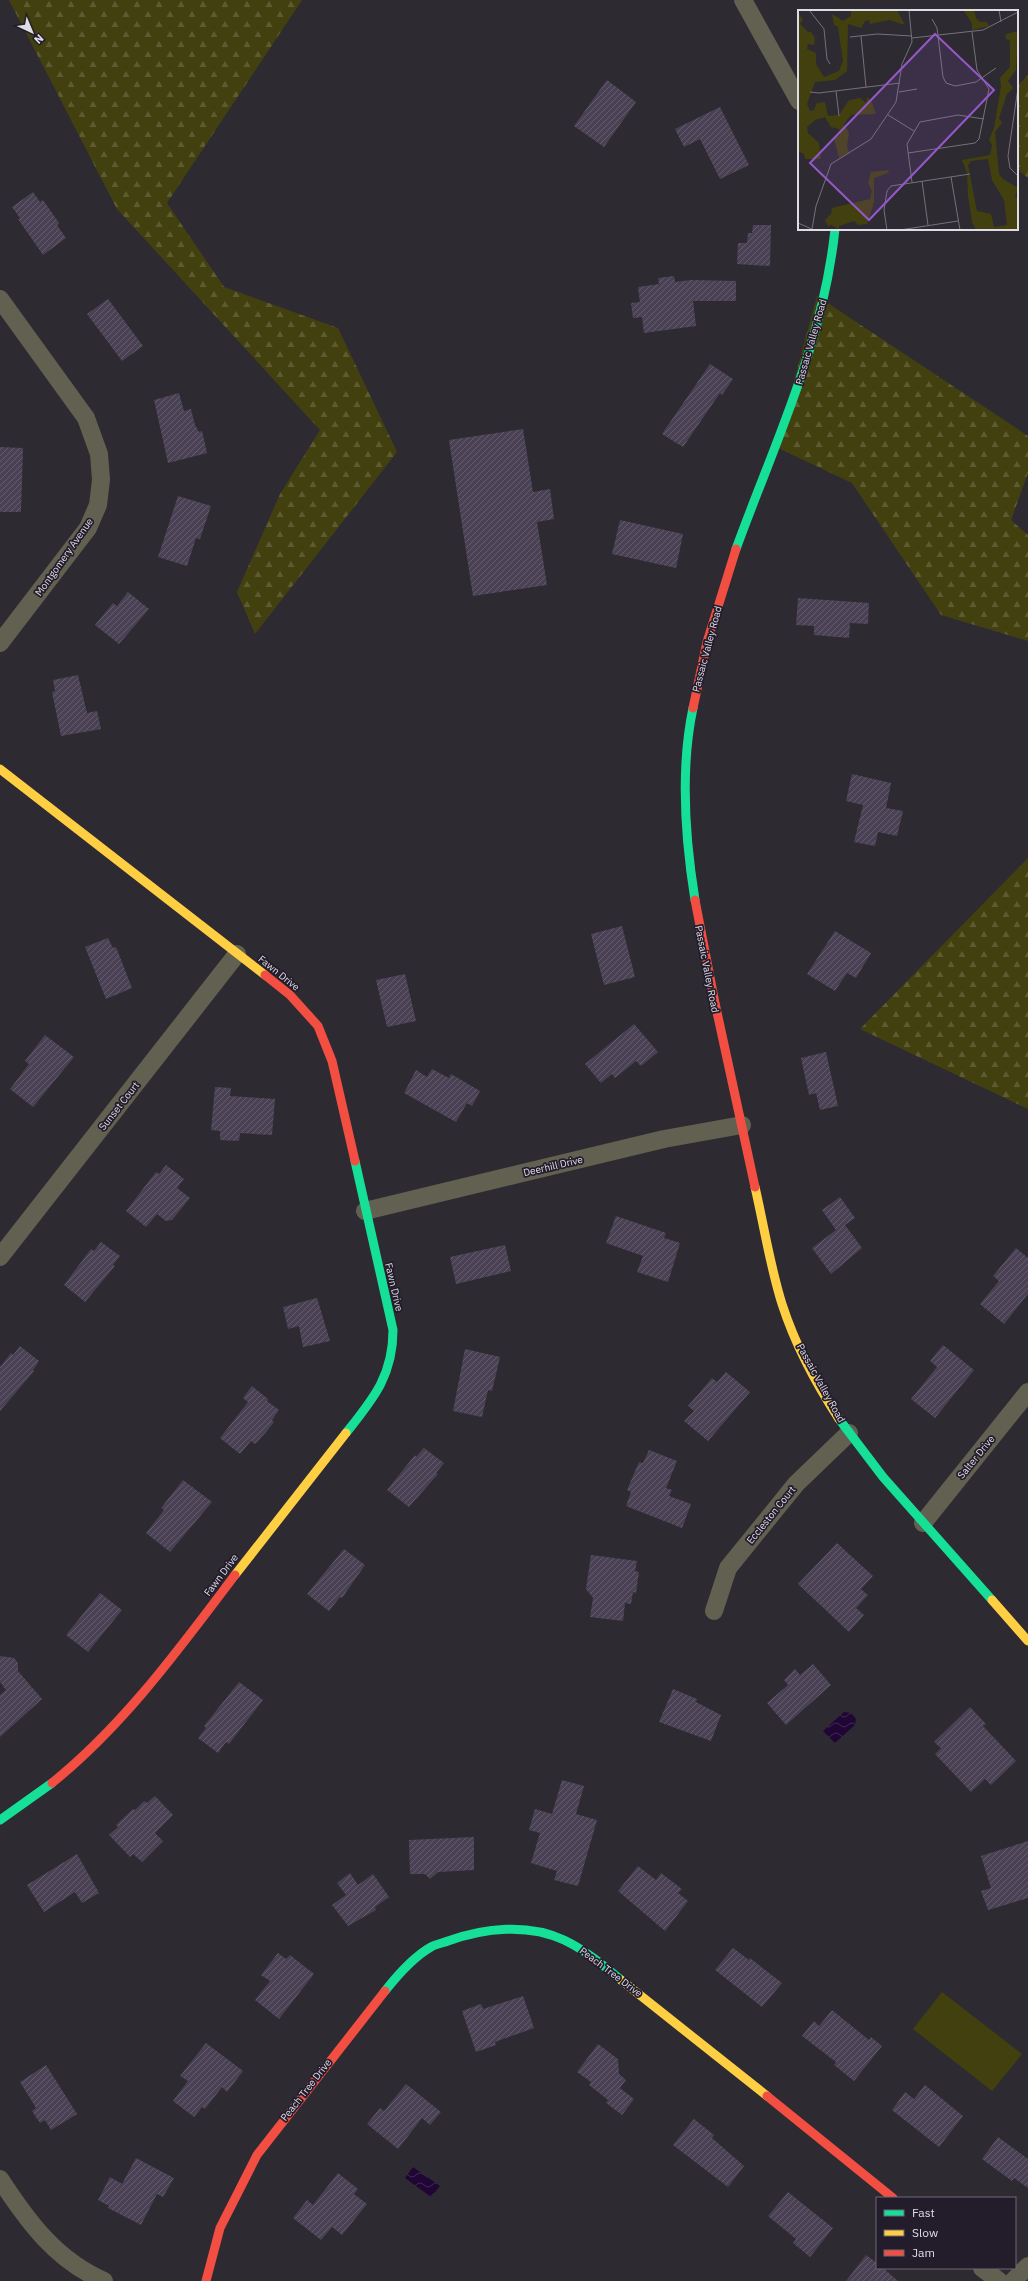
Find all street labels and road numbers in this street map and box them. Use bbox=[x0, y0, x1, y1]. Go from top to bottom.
street label: Passaic Valley Road bbox=[793, 298, 829, 386]
street label: Montgomery Avenue bbox=[32, 515, 96, 599]
street label: Passaic Valley Road bbox=[689, 605, 725, 693]
street label: Passaic Valley Road bbox=[692, 924, 722, 1014]
street label: Fawn Drive bbox=[256, 952, 303, 994]
street label: Sunset Court bbox=[96, 1079, 142, 1133]
street label: Deerhill Drive bbox=[522, 1153, 584, 1179]
street label: Fawn Drive bbox=[382, 1261, 406, 1313]
street label: Passaic Valley Road bbox=[794, 1341, 848, 1425]
street label: Salter Drive bbox=[955, 1432, 998, 1481]
street label: Eccleston Court bbox=[744, 1483, 799, 1547]
street label: Fawn Drive bbox=[201, 1551, 241, 1599]
street label: Peach Tree Drive bbox=[577, 1944, 645, 2000]
street label: Peach Tree Drive bbox=[278, 2056, 335, 2124]

